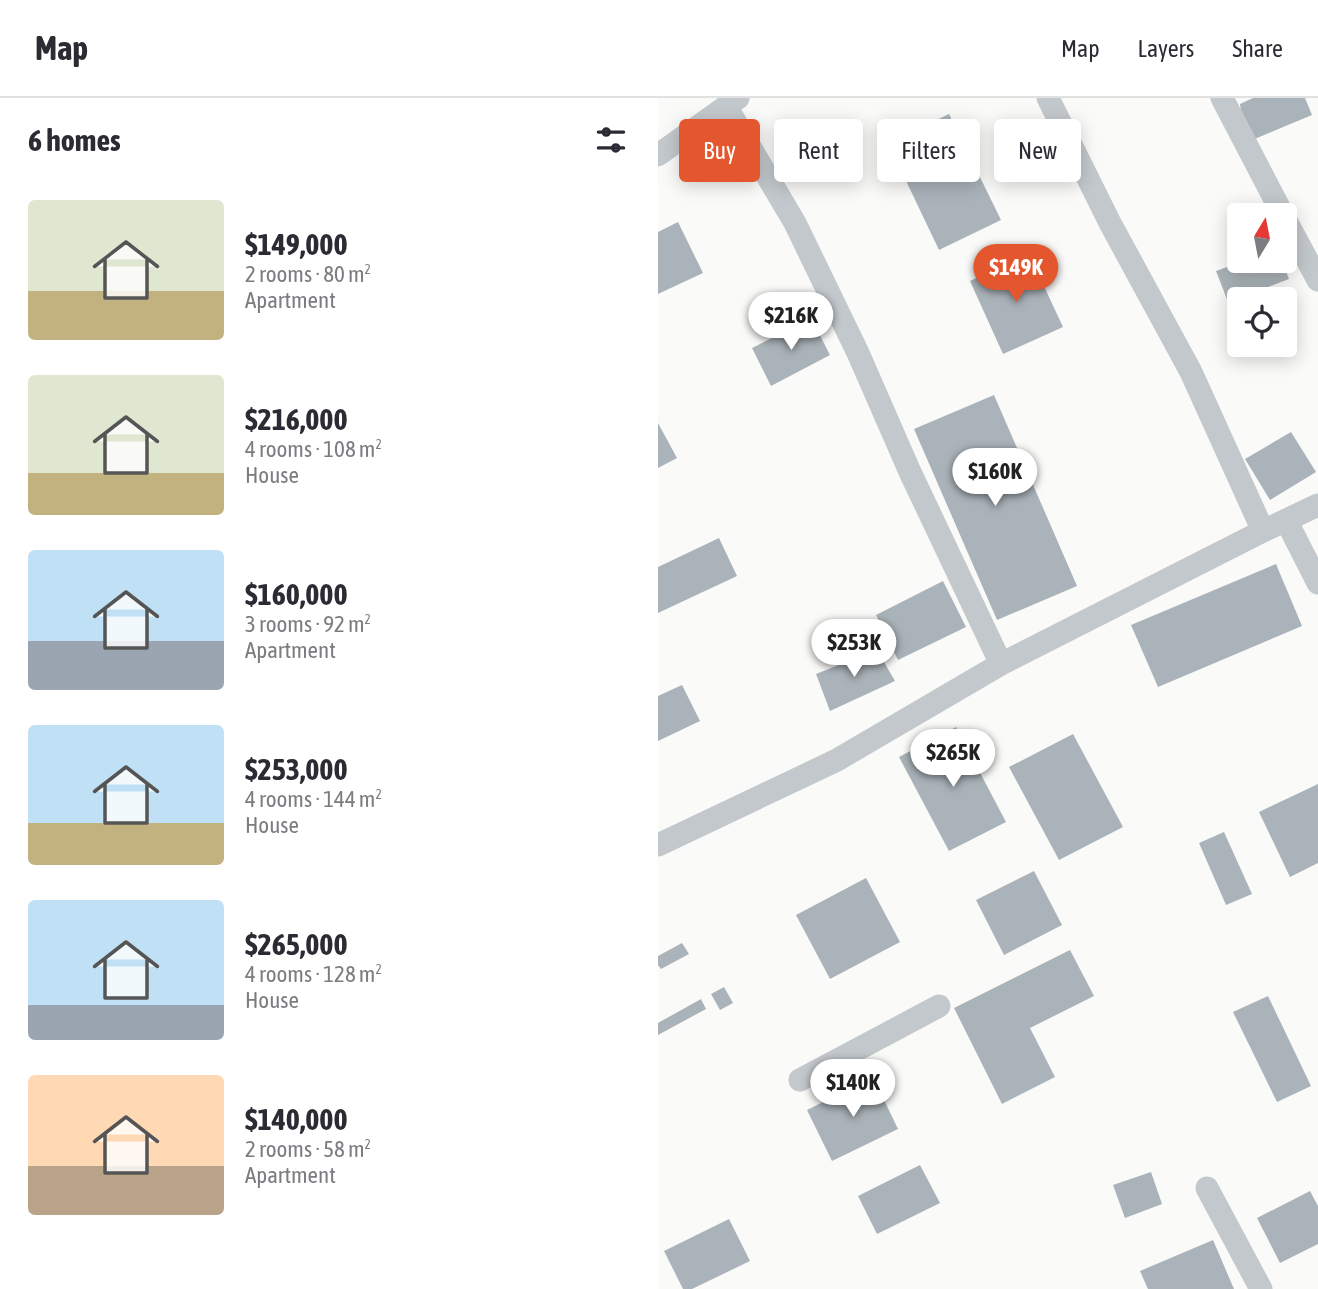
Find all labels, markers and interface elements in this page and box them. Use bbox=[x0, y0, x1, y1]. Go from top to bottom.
text: Map bbox=[35, 29, 88, 67]
text: Map bbox=[1061, 35, 1100, 62]
text: Layers bbox=[1138, 35, 1194, 62]
text: Share bbox=[1232, 35, 1283, 62]
chip: Buy bbox=[679, 119, 760, 182]
chip: Rent bbox=[774, 119, 863, 182]
chip: Filters bbox=[877, 119, 980, 182]
chip: New bbox=[994, 119, 1081, 182]
icon: filters bbox=[592, 121, 630, 159]
text: 6 homes bbox=[28, 123, 121, 157]
north arrow bbox=[1227, 203, 1297, 273]
map controls bbox=[1227, 203, 1297, 357]
text: $149,000 bbox=[245, 227, 348, 261]
icon: home bbox=[84, 228, 168, 312]
pin: $149K bbox=[967, 244, 1065, 304]
text: $149K bbox=[989, 254, 1043, 280]
text: 2 rooms · 80 m² bbox=[245, 261, 371, 287]
text: Apartment bbox=[245, 287, 336, 313]
button: locate bbox=[1227, 287, 1297, 357]
pin: $216K bbox=[742, 292, 840, 352]
text: $216K bbox=[764, 302, 818, 328]
text: $216,000 bbox=[245, 402, 348, 436]
icon: home bbox=[84, 403, 168, 487]
text: 4 rooms · 108 m² bbox=[245, 436, 382, 462]
pin: $160K bbox=[946, 448, 1044, 508]
text: $160K bbox=[968, 458, 1022, 484]
text: House bbox=[245, 462, 299, 488]
text: $160,000 bbox=[245, 577, 348, 611]
icon: home bbox=[84, 578, 168, 662]
text: 3 rooms · 92 m² bbox=[245, 611, 371, 637]
pin: $253K bbox=[805, 620, 903, 679]
text: $253K bbox=[827, 629, 881, 655]
text: Apartment bbox=[245, 637, 336, 663]
pin: $265K bbox=[904, 730, 1002, 789]
text: $265K bbox=[926, 739, 980, 765]
text: $253,000 bbox=[245, 752, 348, 786]
icon: home bbox=[84, 753, 168, 837]
text: 4 rooms · 144 m² bbox=[245, 786, 382, 812]
text: House bbox=[245, 812, 299, 838]
text: $265,000 bbox=[245, 927, 348, 961]
icon: home bbox=[84, 928, 168, 1012]
text: 4 rooms · 128 m² bbox=[245, 961, 382, 987]
text: House bbox=[245, 987, 299, 1013]
pin: $140K bbox=[804, 1060, 902, 1119]
text: $140K bbox=[826, 1069, 880, 1095]
text: $140,000 bbox=[245, 1102, 348, 1136]
icon: home bbox=[84, 1103, 168, 1187]
text: 2 rooms · 58 m² bbox=[245, 1136, 371, 1162]
text: Apartment bbox=[245, 1162, 336, 1188]

